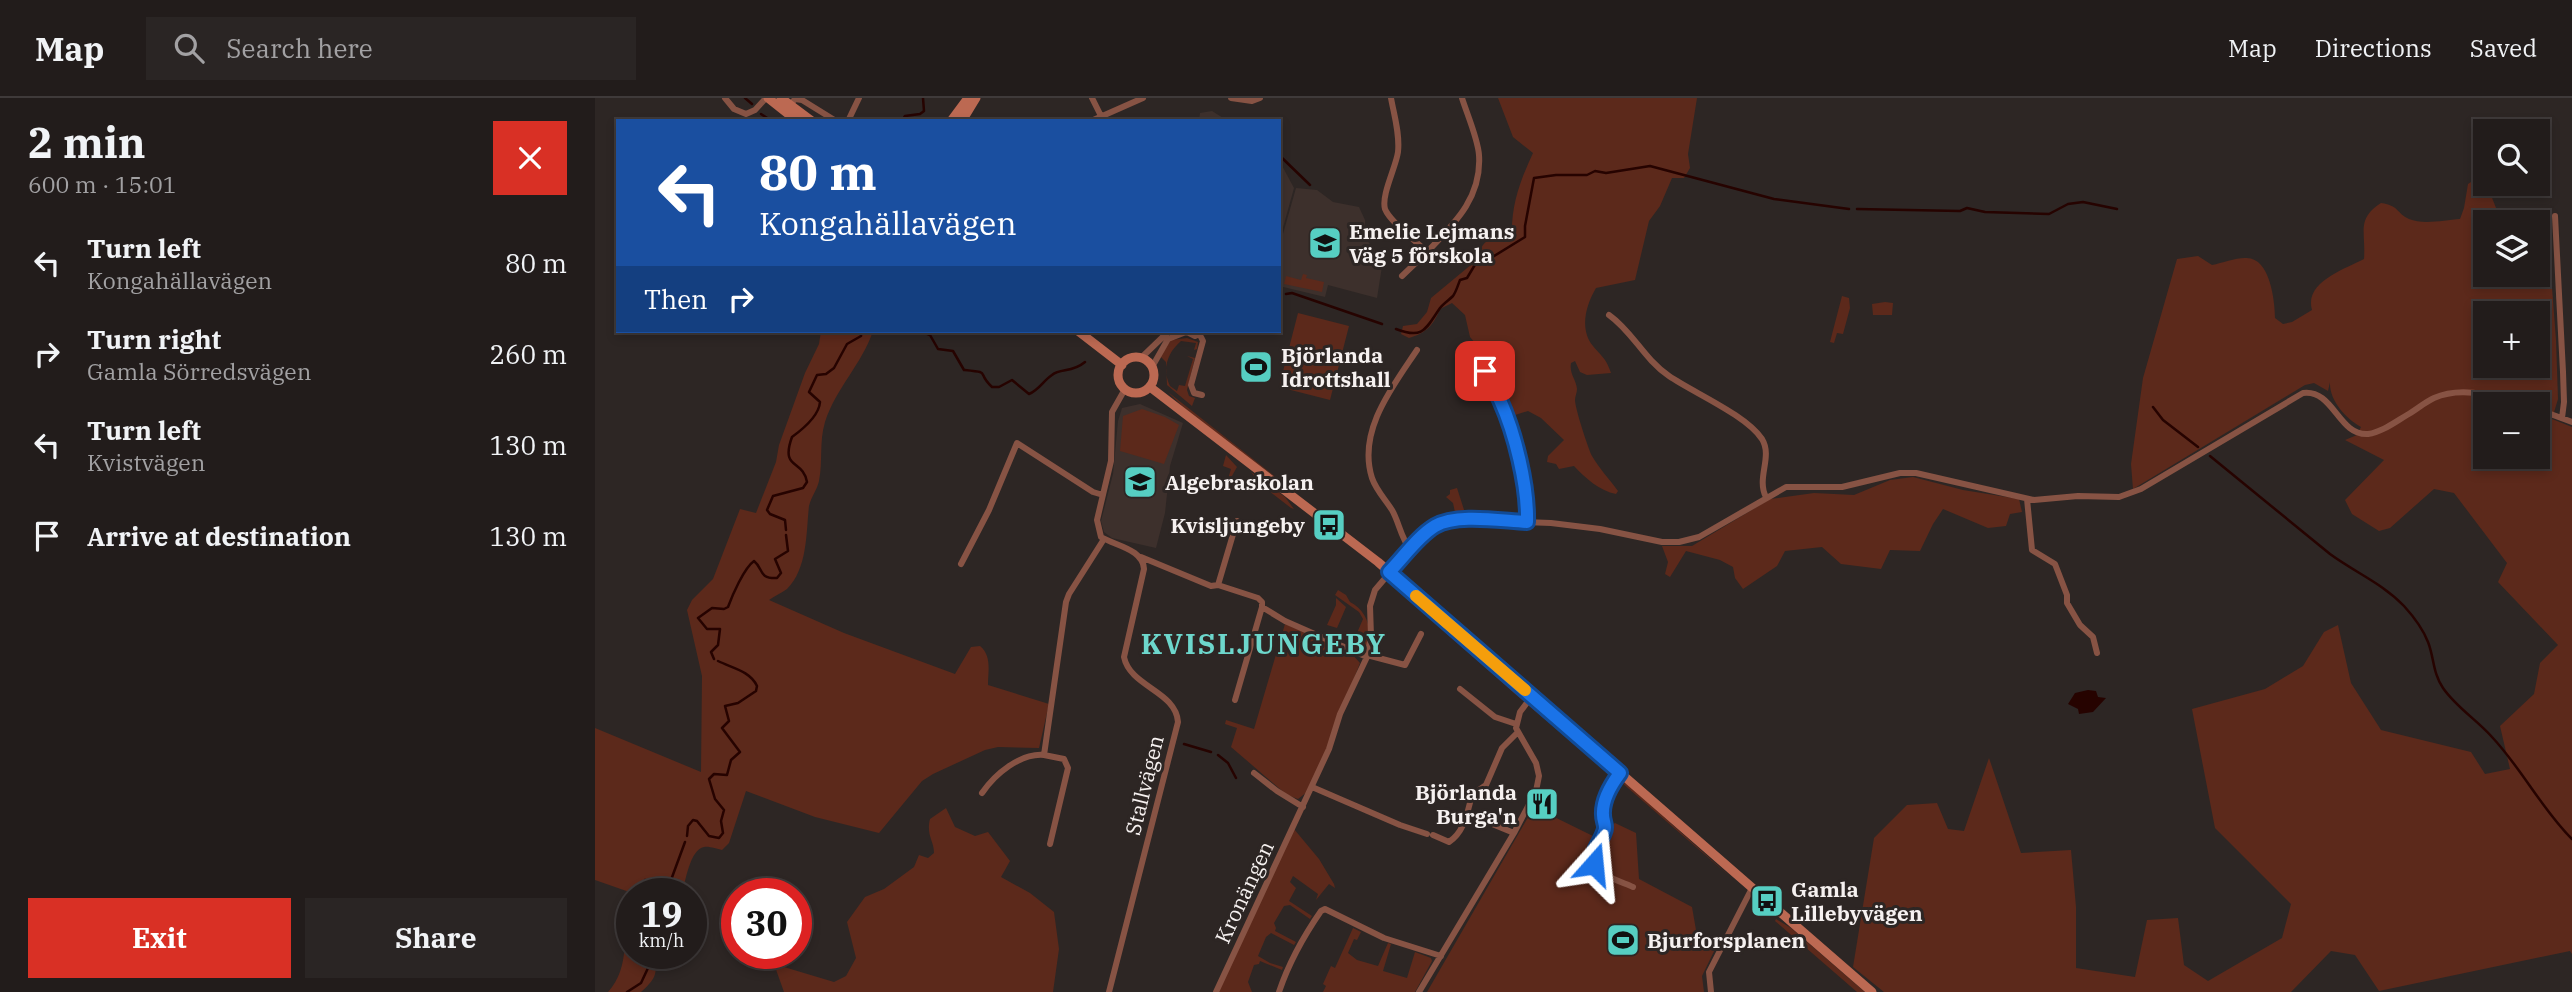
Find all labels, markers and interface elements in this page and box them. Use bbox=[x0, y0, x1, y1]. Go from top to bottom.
search box bbox=[146, 17, 636, 80]
text: Map bbox=[35, 27, 104, 70]
icon: search bbox=[170, 29, 208, 67]
text: Search here bbox=[226, 31, 373, 65]
text: Map bbox=[2228, 32, 2277, 64]
text: Directions bbox=[2315, 32, 2432, 64]
text: Saved bbox=[2470, 32, 2537, 64]
text: 2 min bbox=[28, 115, 146, 170]
map controls bbox=[2473, 119, 2550, 469]
button: search bbox=[2473, 119, 2550, 196]
button: close bbox=[493, 121, 567, 195]
text: 80 m bbox=[759, 140, 877, 203]
icon: left bbox=[644, 147, 735, 238]
text: 600 m · 15:01 bbox=[28, 169, 177, 199]
text: Kongahällavägen bbox=[759, 202, 1017, 244]
button: layers bbox=[2473, 210, 2550, 287]
place label: Emelie Lejmans Väg 5 förskola bbox=[1349, 217, 1514, 269]
school or university icon: Emelie Lejmans Väg 5 förskola bbox=[1306, 224, 1344, 262]
text: Turn left bbox=[87, 231, 201, 265]
icon: left bbox=[28, 244, 66, 282]
text: 80 m bbox=[505, 246, 567, 280]
text: Kongahällavägen bbox=[87, 265, 272, 295]
icon: right bbox=[722, 280, 760, 318]
text: Then bbox=[644, 282, 708, 316]
button: + bbox=[2473, 301, 2550, 378]
text: Turn right bbox=[87, 322, 221, 356]
icon: right bbox=[28, 335, 66, 373]
text: 260 m bbox=[489, 337, 567, 371]
place label: Björlanda Idrottshall bbox=[1281, 341, 1391, 393]
pin bbox=[1455, 341, 1515, 401]
sports icon: Björlanda Idrottshall bbox=[1237, 348, 1275, 386]
icon: arrive bbox=[1466, 352, 1504, 390]
text: Gamla Sörredsvägen bbox=[87, 356, 311, 386]
button: − bbox=[2473, 392, 2550, 469]
text: Turn left bbox=[87, 413, 201, 447]
icon: left bbox=[28, 426, 66, 464]
text: 130 m bbox=[489, 428, 567, 462]
text: Kvistvägen bbox=[87, 447, 205, 477]
school or university icon: Algebraskolan bbox=[1121, 463, 1159, 501]
place label: Algebraskolan bbox=[1165, 468, 1314, 496]
bus stop icon: Kvisljungeby bbox=[1310, 506, 1348, 544]
place label: Kvisljungeby bbox=[1171, 511, 1305, 539]
icon: arrive bbox=[28, 517, 66, 555]
text: Arrive at destination bbox=[87, 519, 351, 553]
text: 130 m bbox=[489, 519, 567, 553]
district label: KVISLJUNGEBY bbox=[1141, 625, 1387, 662]
street label: Stallvägen bbox=[1118, 732, 1170, 838]
place label: Björlanda Burga'n bbox=[1415, 778, 1517, 830]
restaurant icon: Björlanda Burga'n bbox=[1523, 785, 1561, 823]
position arrow bbox=[1557, 827, 1631, 901]
street label: Kronängen bbox=[1208, 836, 1280, 948]
place label: Gamla Lillebyvägen bbox=[1791, 875, 1923, 927]
speed limit sign: 30 bbox=[721, 878, 812, 969]
bus stop icon: Gamla Lillebyvägen bbox=[1748, 882, 1786, 920]
text: 19 bbox=[640, 891, 683, 937]
button: Exit bbox=[28, 898, 291, 978]
button: Share bbox=[305, 898, 567, 978]
sports icon: Bjurforsplanen bbox=[1604, 921, 1642, 959]
place label: Bjurforsplanen bbox=[1647, 926, 1805, 954]
text: km/h bbox=[639, 929, 684, 952]

